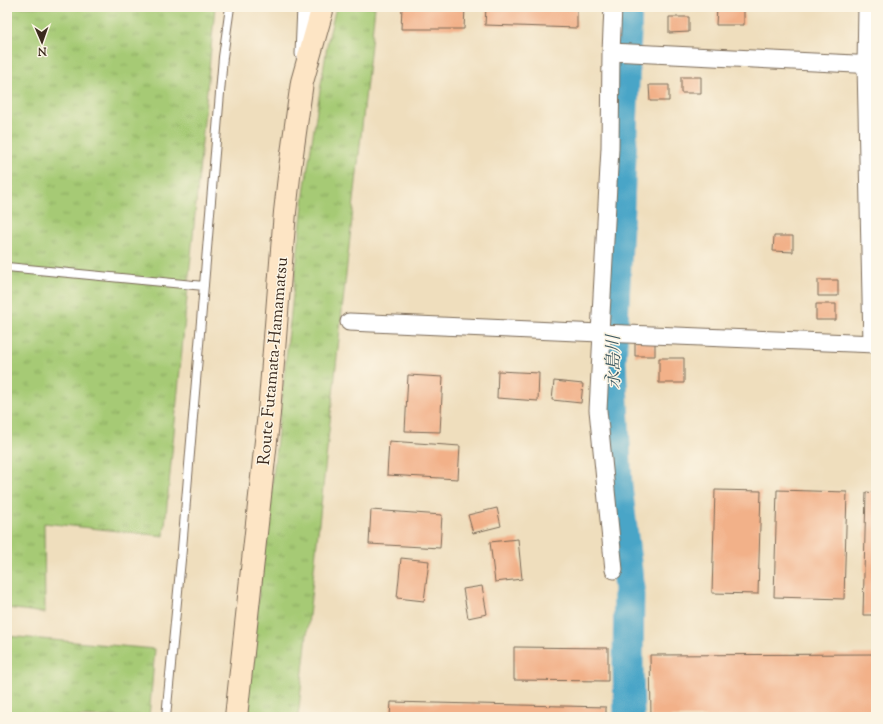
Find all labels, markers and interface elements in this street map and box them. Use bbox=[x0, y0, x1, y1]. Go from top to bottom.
north arrow bbox=[22, 22, 62, 62]
text: N bbox=[37, 43, 48, 59]
street label: Route Futamata-Hamamatsu bbox=[253, 256, 295, 466]
water label: 永島川 bbox=[602, 333, 628, 389]

